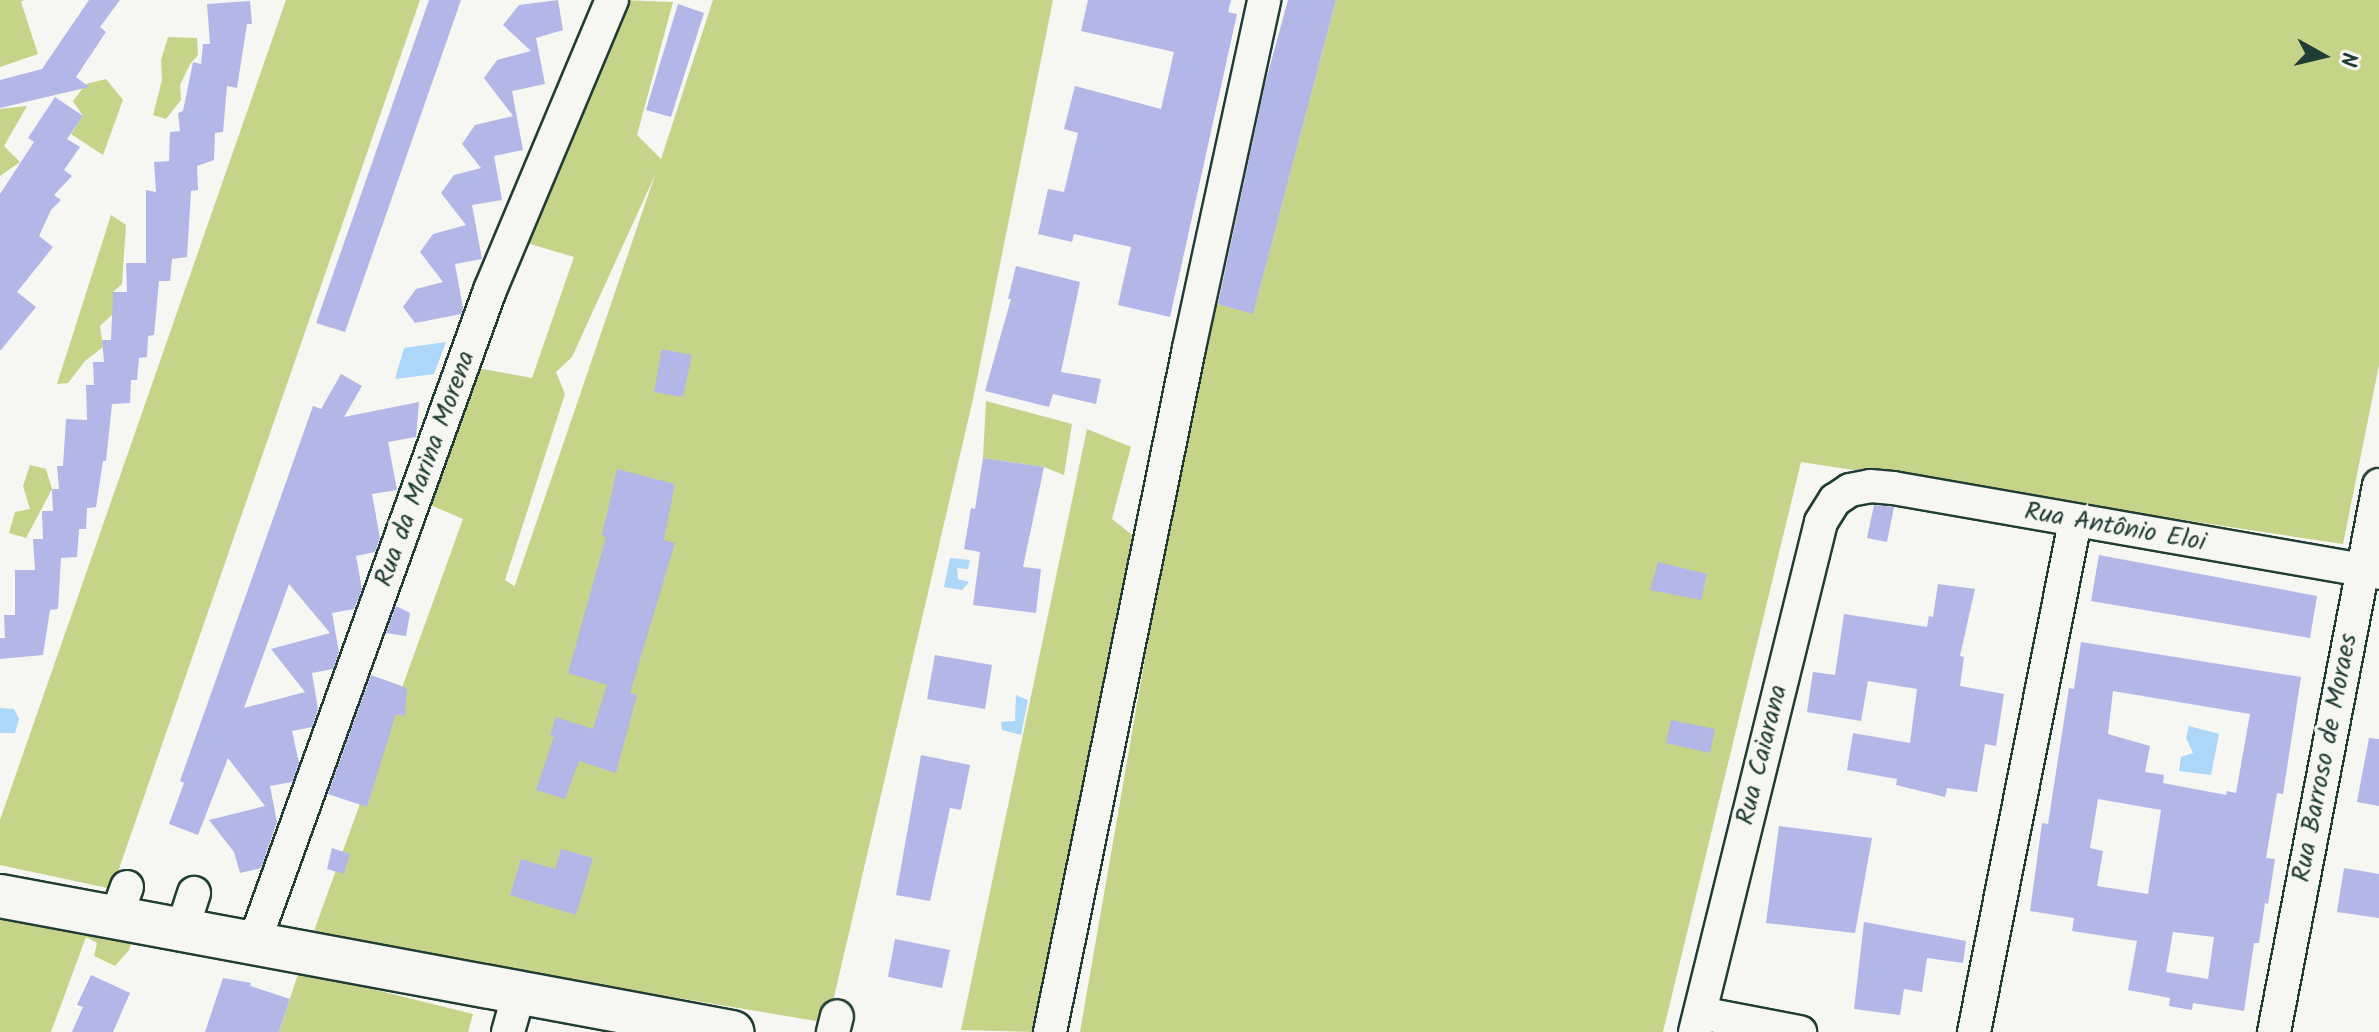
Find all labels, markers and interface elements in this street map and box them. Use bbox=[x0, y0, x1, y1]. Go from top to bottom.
north arrow bbox=[2283, 16, 2363, 96]
text: N bbox=[2329, 50, 2366, 69]
street label: Rua da Marina Morena bbox=[369, 347, 483, 591]
street label: Rua Antônio Eloi bbox=[2022, 497, 2208, 559]
street label: Rua Barroso de Moraes bbox=[2287, 631, 2365, 885]
street label: Rua Caiarana bbox=[1731, 682, 1795, 828]

